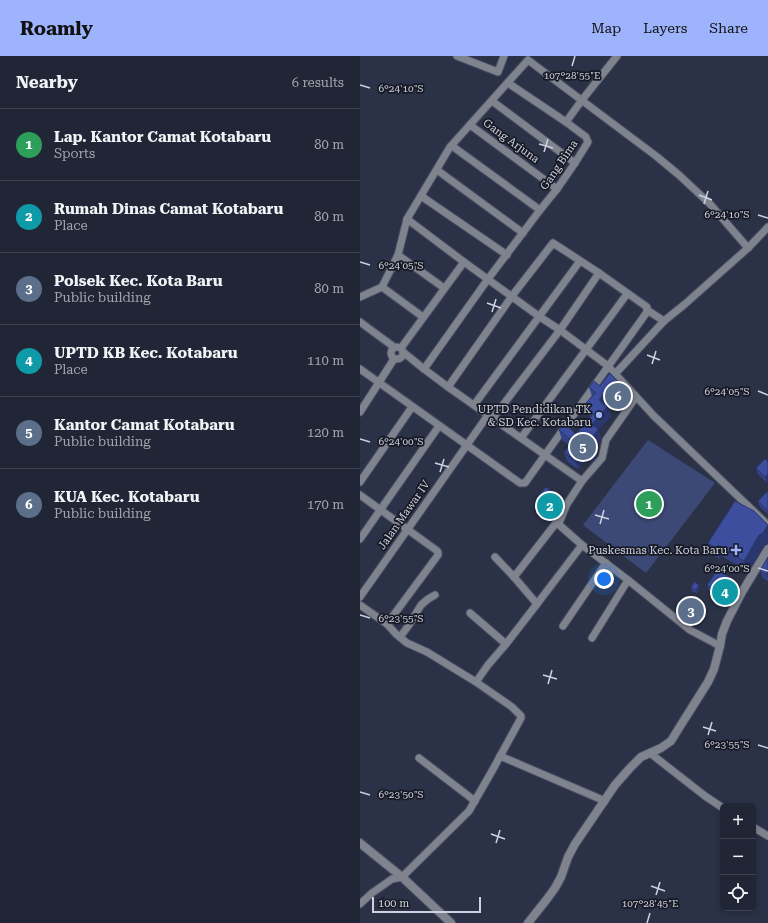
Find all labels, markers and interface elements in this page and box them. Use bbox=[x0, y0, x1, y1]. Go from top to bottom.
text: Roamly bbox=[20, 17, 93, 40]
text: Map bbox=[591, 20, 621, 36]
text: Layers bbox=[643, 20, 687, 36]
text: Share bbox=[709, 20, 748, 36]
text: 107°28'55"E bbox=[544, 70, 600, 81]
text: Nearby bbox=[16, 72, 78, 92]
text: 6 results bbox=[292, 75, 344, 90]
text: 6°24'10"S bbox=[378, 83, 424, 94]
street label: Gang Arjuna bbox=[480, 116, 542, 166]
text: Lap. Kantor Camat Kotabaru bbox=[54, 128, 271, 146]
text: 1 bbox=[25, 137, 33, 152]
text: 80 m bbox=[314, 137, 344, 152]
street label: Gang Bima bbox=[537, 137, 581, 193]
text: Sports bbox=[54, 146, 95, 161]
text: Rumah Dinas Camat Kotabaru bbox=[54, 200, 283, 218]
text: 2 bbox=[25, 209, 33, 224]
text: 80 m bbox=[314, 209, 344, 224]
text: 6°24'10"S bbox=[704, 209, 750, 220]
text: Place bbox=[54, 218, 88, 233]
text: 6°24'05"S bbox=[378, 260, 424, 271]
text: Polsek Kec. Kota Baru bbox=[54, 272, 223, 290]
text: 3 bbox=[25, 281, 33, 296]
text: 80 m bbox=[314, 281, 344, 296]
text: Public building bbox=[54, 290, 151, 305]
text: UPTD KB Kec. Kotabaru bbox=[54, 344, 238, 362]
text: 4 bbox=[25, 353, 33, 368]
text: 110 m bbox=[307, 353, 344, 368]
text: Place bbox=[54, 362, 88, 377]
pin: 6 bbox=[605, 381, 631, 411]
text: 6°24'05"S bbox=[704, 386, 750, 397]
place label: UPTD Pendidikan TK & SD Kec. Kotabaru bbox=[477, 403, 591, 429]
marker: UPTD Pendidikan TK & SD Kec. Kotabaru bbox=[594, 410, 604, 420]
text: Kantor Camat Kotabaru bbox=[54, 416, 235, 434]
text: 5 bbox=[25, 425, 33, 440]
text: 120 m bbox=[307, 425, 344, 440]
pin: 5 bbox=[570, 432, 596, 462]
text: Public building bbox=[54, 434, 151, 449]
text: 6°24'00"S bbox=[378, 436, 424, 447]
street label: Jalan Mawar IV bbox=[375, 478, 433, 552]
text: KUA Kec. Kotabaru bbox=[54, 488, 200, 506]
pin: 1 bbox=[636, 489, 662, 519]
pin: 2 bbox=[537, 491, 563, 521]
text: 6 bbox=[25, 497, 33, 512]
text: 170 m bbox=[307, 497, 344, 512]
text: Public building bbox=[54, 506, 151, 521]
place label: Puskesmas Kec. Kota Baru bbox=[588, 544, 727, 557]
marker: Puskesmas Kec. Kota Baru bbox=[730, 544, 742, 556]
text: 6°24'00"S bbox=[704, 563, 750, 574]
your location bbox=[594, 569, 614, 589]
pin: 4 bbox=[712, 577, 738, 607]
pin: 3 bbox=[678, 596, 704, 626]
text: 6°23'55"S bbox=[378, 613, 424, 624]
text: 6°23'55"S bbox=[704, 739, 750, 750]
text: 6°23'50"S bbox=[378, 789, 424, 800]
map controls bbox=[720, 803, 756, 911]
button: + bbox=[720, 803, 756, 839]
button: − bbox=[720, 839, 756, 875]
button: locate bbox=[720, 875, 756, 911]
scale bar bbox=[372, 895, 481, 914]
text: 100 m bbox=[378, 897, 409, 910]
text: 107°28'45"E bbox=[622, 898, 678, 909]

